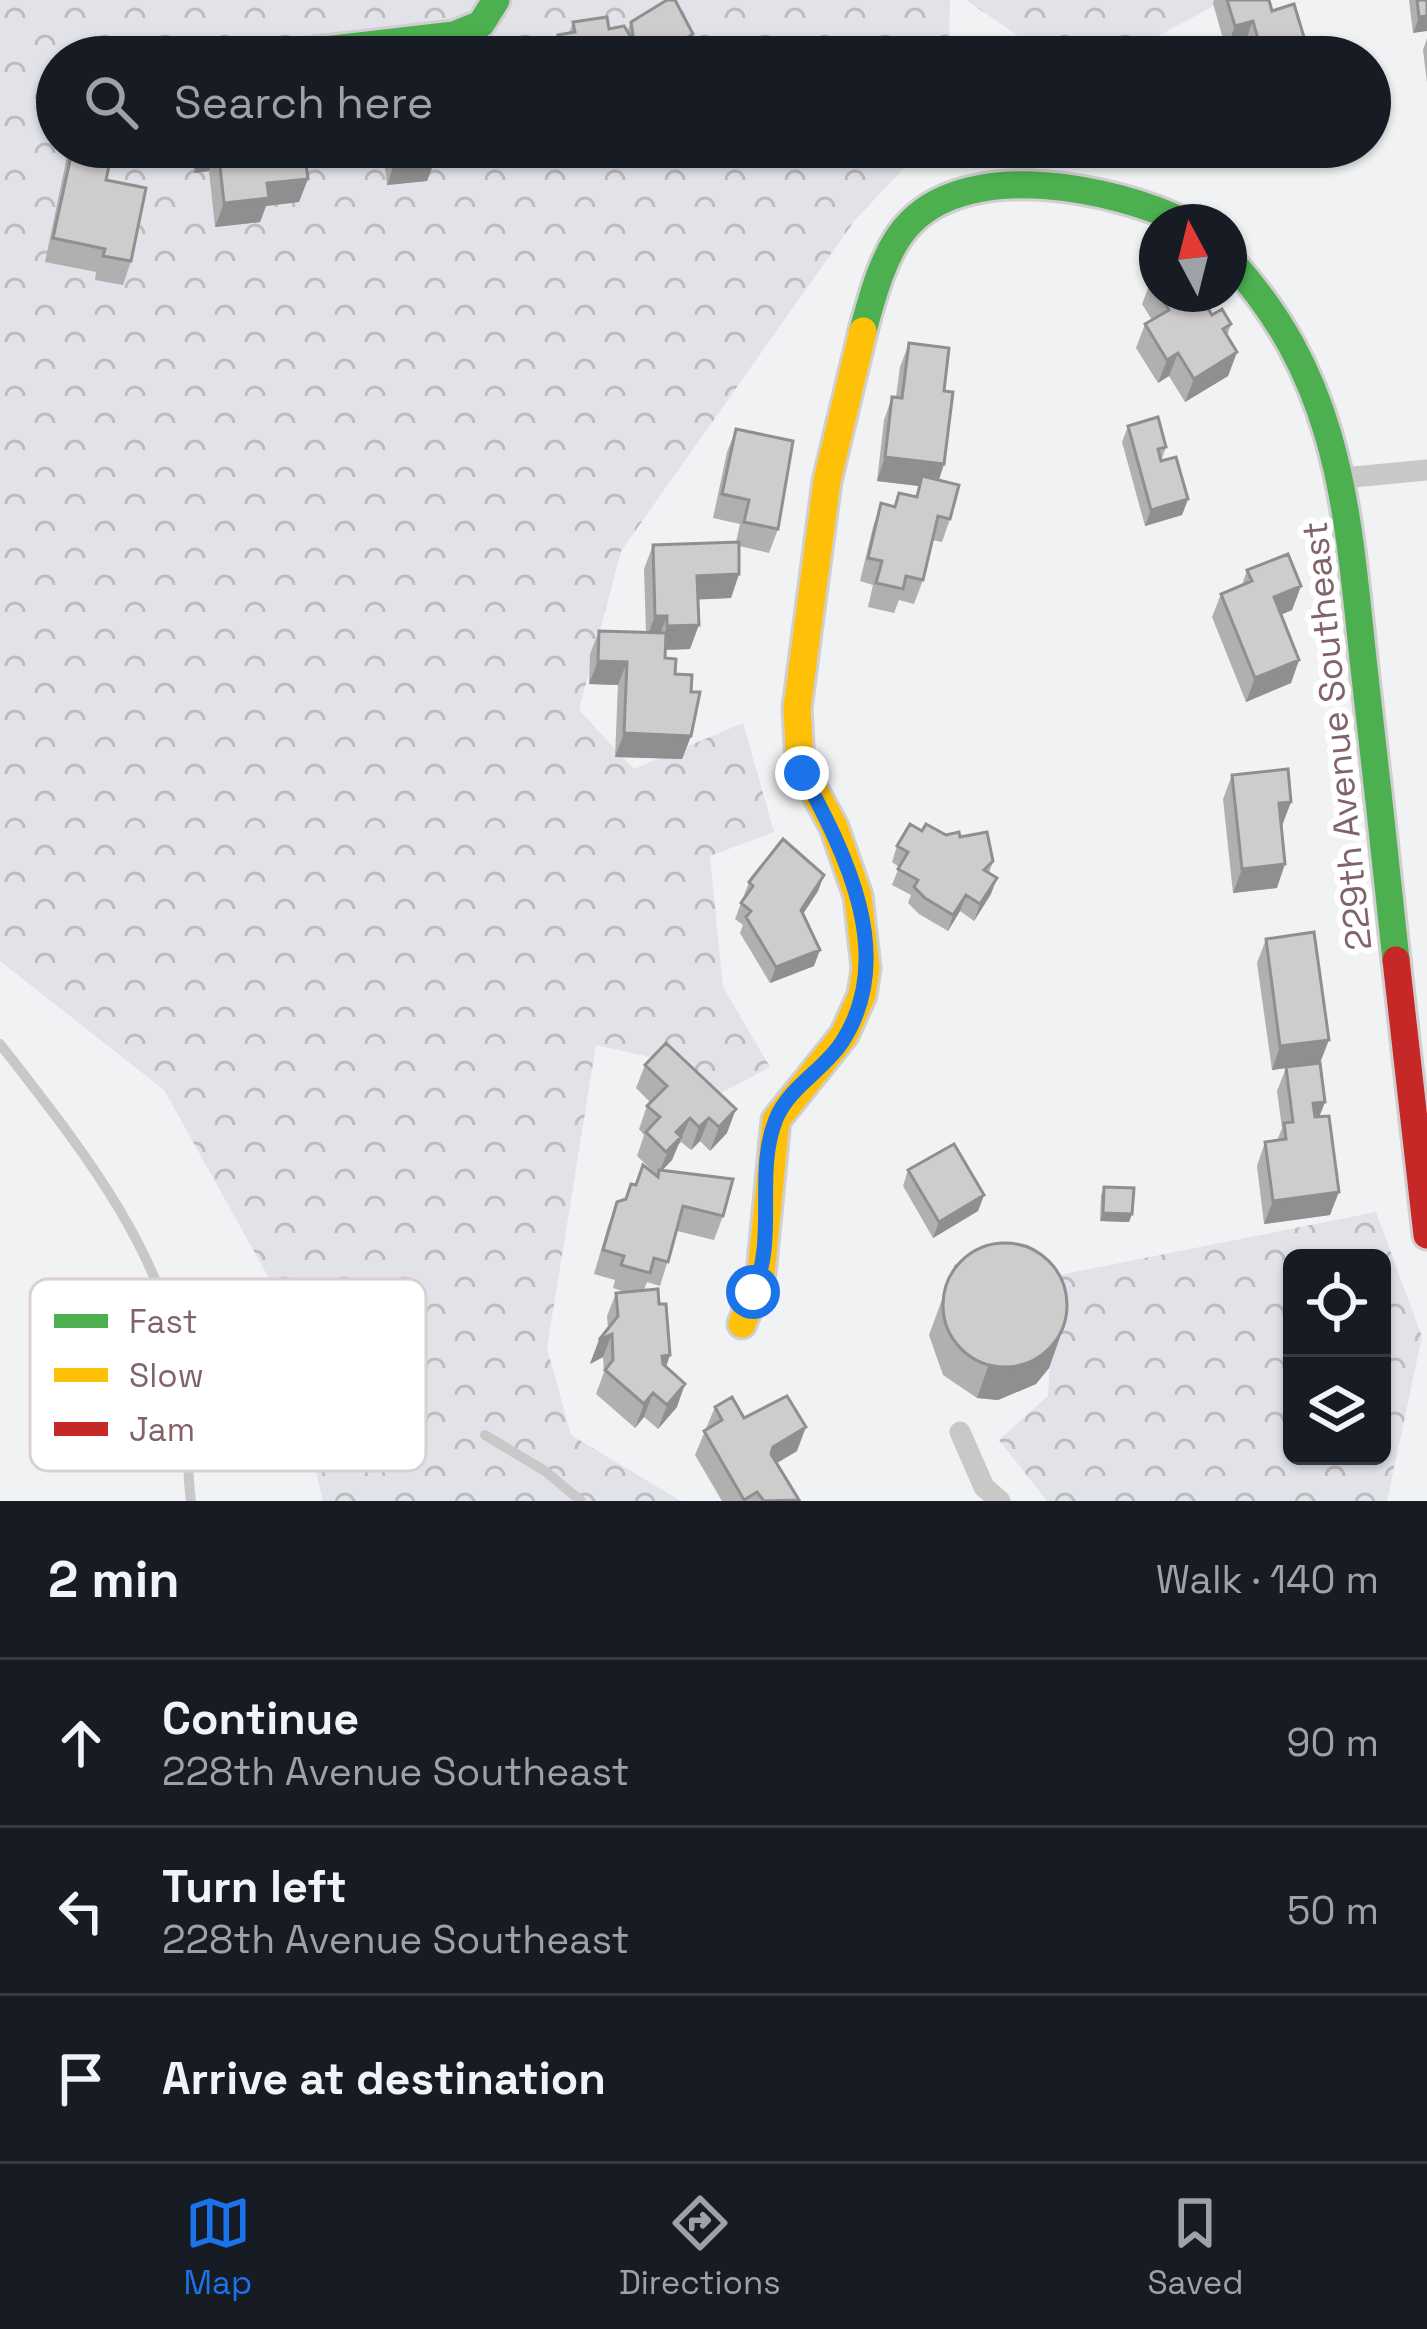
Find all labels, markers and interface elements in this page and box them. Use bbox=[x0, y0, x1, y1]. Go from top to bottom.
search box bbox=[36, 36, 1391, 168]
icon: search bbox=[78, 69, 144, 135]
text: Search here bbox=[174, 74, 433, 131]
north arrow bbox=[1139, 204, 1247, 312]
street label: 229th Avenue Southeast bbox=[1292, 519, 1382, 953]
route end bbox=[775, 746, 829, 800]
map controls bbox=[1283, 1249, 1391, 1465]
button: locate bbox=[1283, 1249, 1391, 1357]
route start bbox=[726, 1265, 780, 1319]
legend bbox=[30, 1279, 426, 1471]
text: Fast bbox=[129, 1301, 198, 1343]
text: Slow bbox=[129, 1355, 204, 1397]
button: layers bbox=[1283, 1357, 1391, 1465]
text: Jam bbox=[129, 1409, 195, 1451]
text: 2 min bbox=[48, 1547, 180, 1612]
text: Walk · 140 m bbox=[1156, 1555, 1379, 1604]
text: Continue bbox=[162, 1690, 359, 1747]
icon: ahead bbox=[48, 1710, 114, 1776]
text: 90 m bbox=[1287, 1718, 1379, 1767]
text: 228th Avenue Southeast bbox=[162, 1747, 630, 1796]
text: Turn left bbox=[162, 1858, 347, 1915]
icon: left bbox=[48, 1878, 114, 1944]
text: 50 m bbox=[1287, 1886, 1379, 1935]
text: 228th Avenue Southeast bbox=[162, 1915, 630, 1964]
icon: arrive bbox=[48, 2046, 114, 2112]
text: Arrive at destination bbox=[162, 2050, 606, 2107]
tab: Map bbox=[183, 2190, 252, 2304]
tab: Directions bbox=[619, 2190, 781, 2304]
tab: Saved bbox=[1147, 2190, 1244, 2304]

